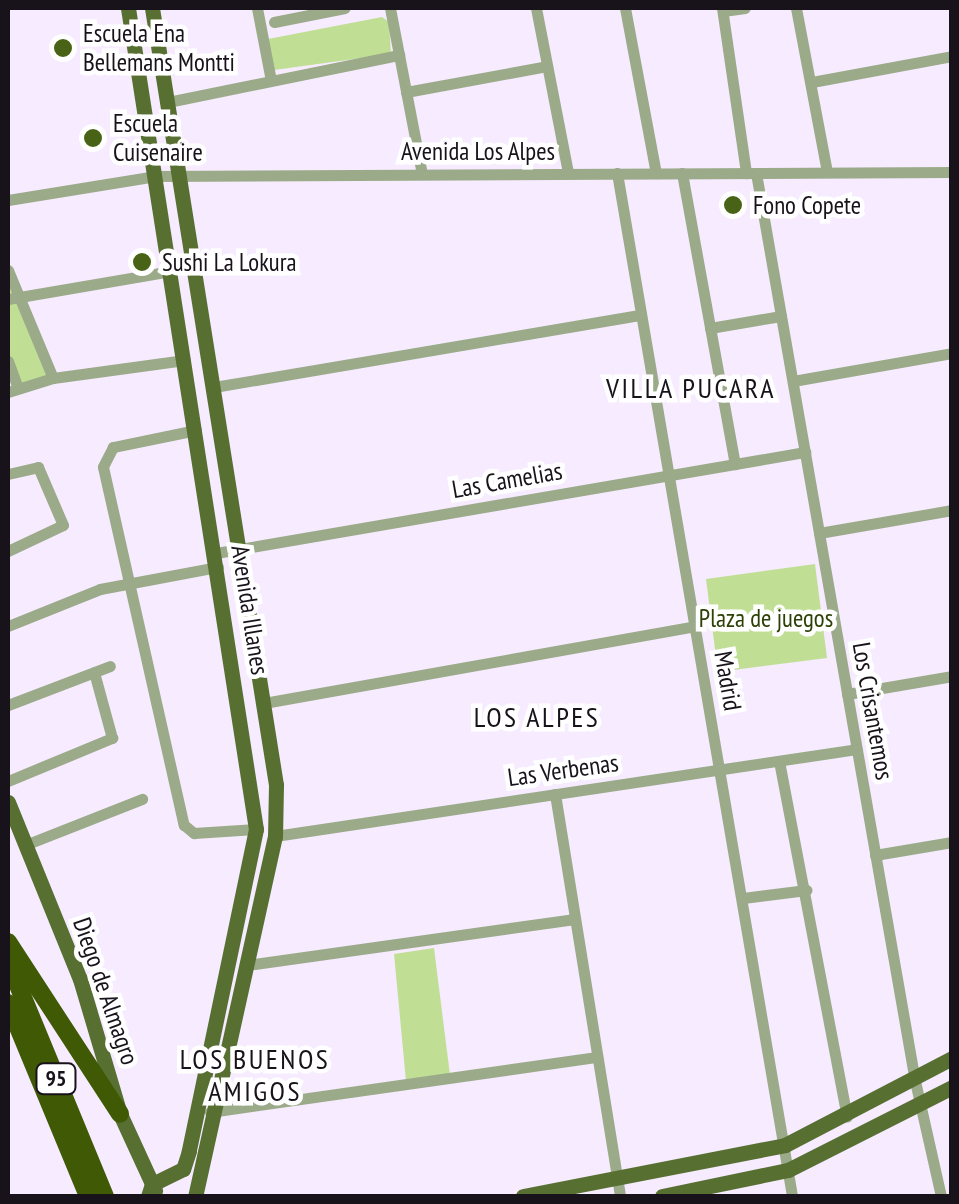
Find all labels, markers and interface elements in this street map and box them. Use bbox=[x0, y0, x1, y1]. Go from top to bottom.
place label: Escuela Ena Bellemans Montti bbox=[83, 19, 235, 78]
marker: Escuela Ena Bellemans Montti bbox=[52, 37, 74, 59]
place label: Escuela Cuisenaire bbox=[113, 109, 203, 168]
marker: Escuela Cuisenaire bbox=[82, 127, 104, 149]
street label: Avenida Los Alpes bbox=[401, 136, 555, 166]
place label: Fono Copete bbox=[753, 190, 861, 220]
marker: Fono Copete bbox=[722, 194, 744, 216]
place label: Sushi La Lokura bbox=[162, 247, 297, 277]
marker: Sushi La Lokura bbox=[131, 251, 153, 273]
district label: VILLA PUCARA bbox=[606, 371, 776, 405]
street label: Las Camelias bbox=[450, 456, 564, 504]
street label: Avenida Illanes bbox=[225, 543, 275, 677]
park label: Plaza de juegos bbox=[699, 603, 833, 633]
street label: Los Crisantemos bbox=[846, 640, 900, 782]
street label: Madrid bbox=[708, 649, 748, 713]
district label: LOS ALPES bbox=[473, 700, 601, 734]
street label: Las Verbenas bbox=[506, 747, 620, 793]
street label: Diego de Almagro bbox=[67, 913, 145, 1069]
district label: LOS BUENOS AMIGOS bbox=[180, 1042, 330, 1108]
road number: 95 bbox=[34, 1062, 78, 1096]

